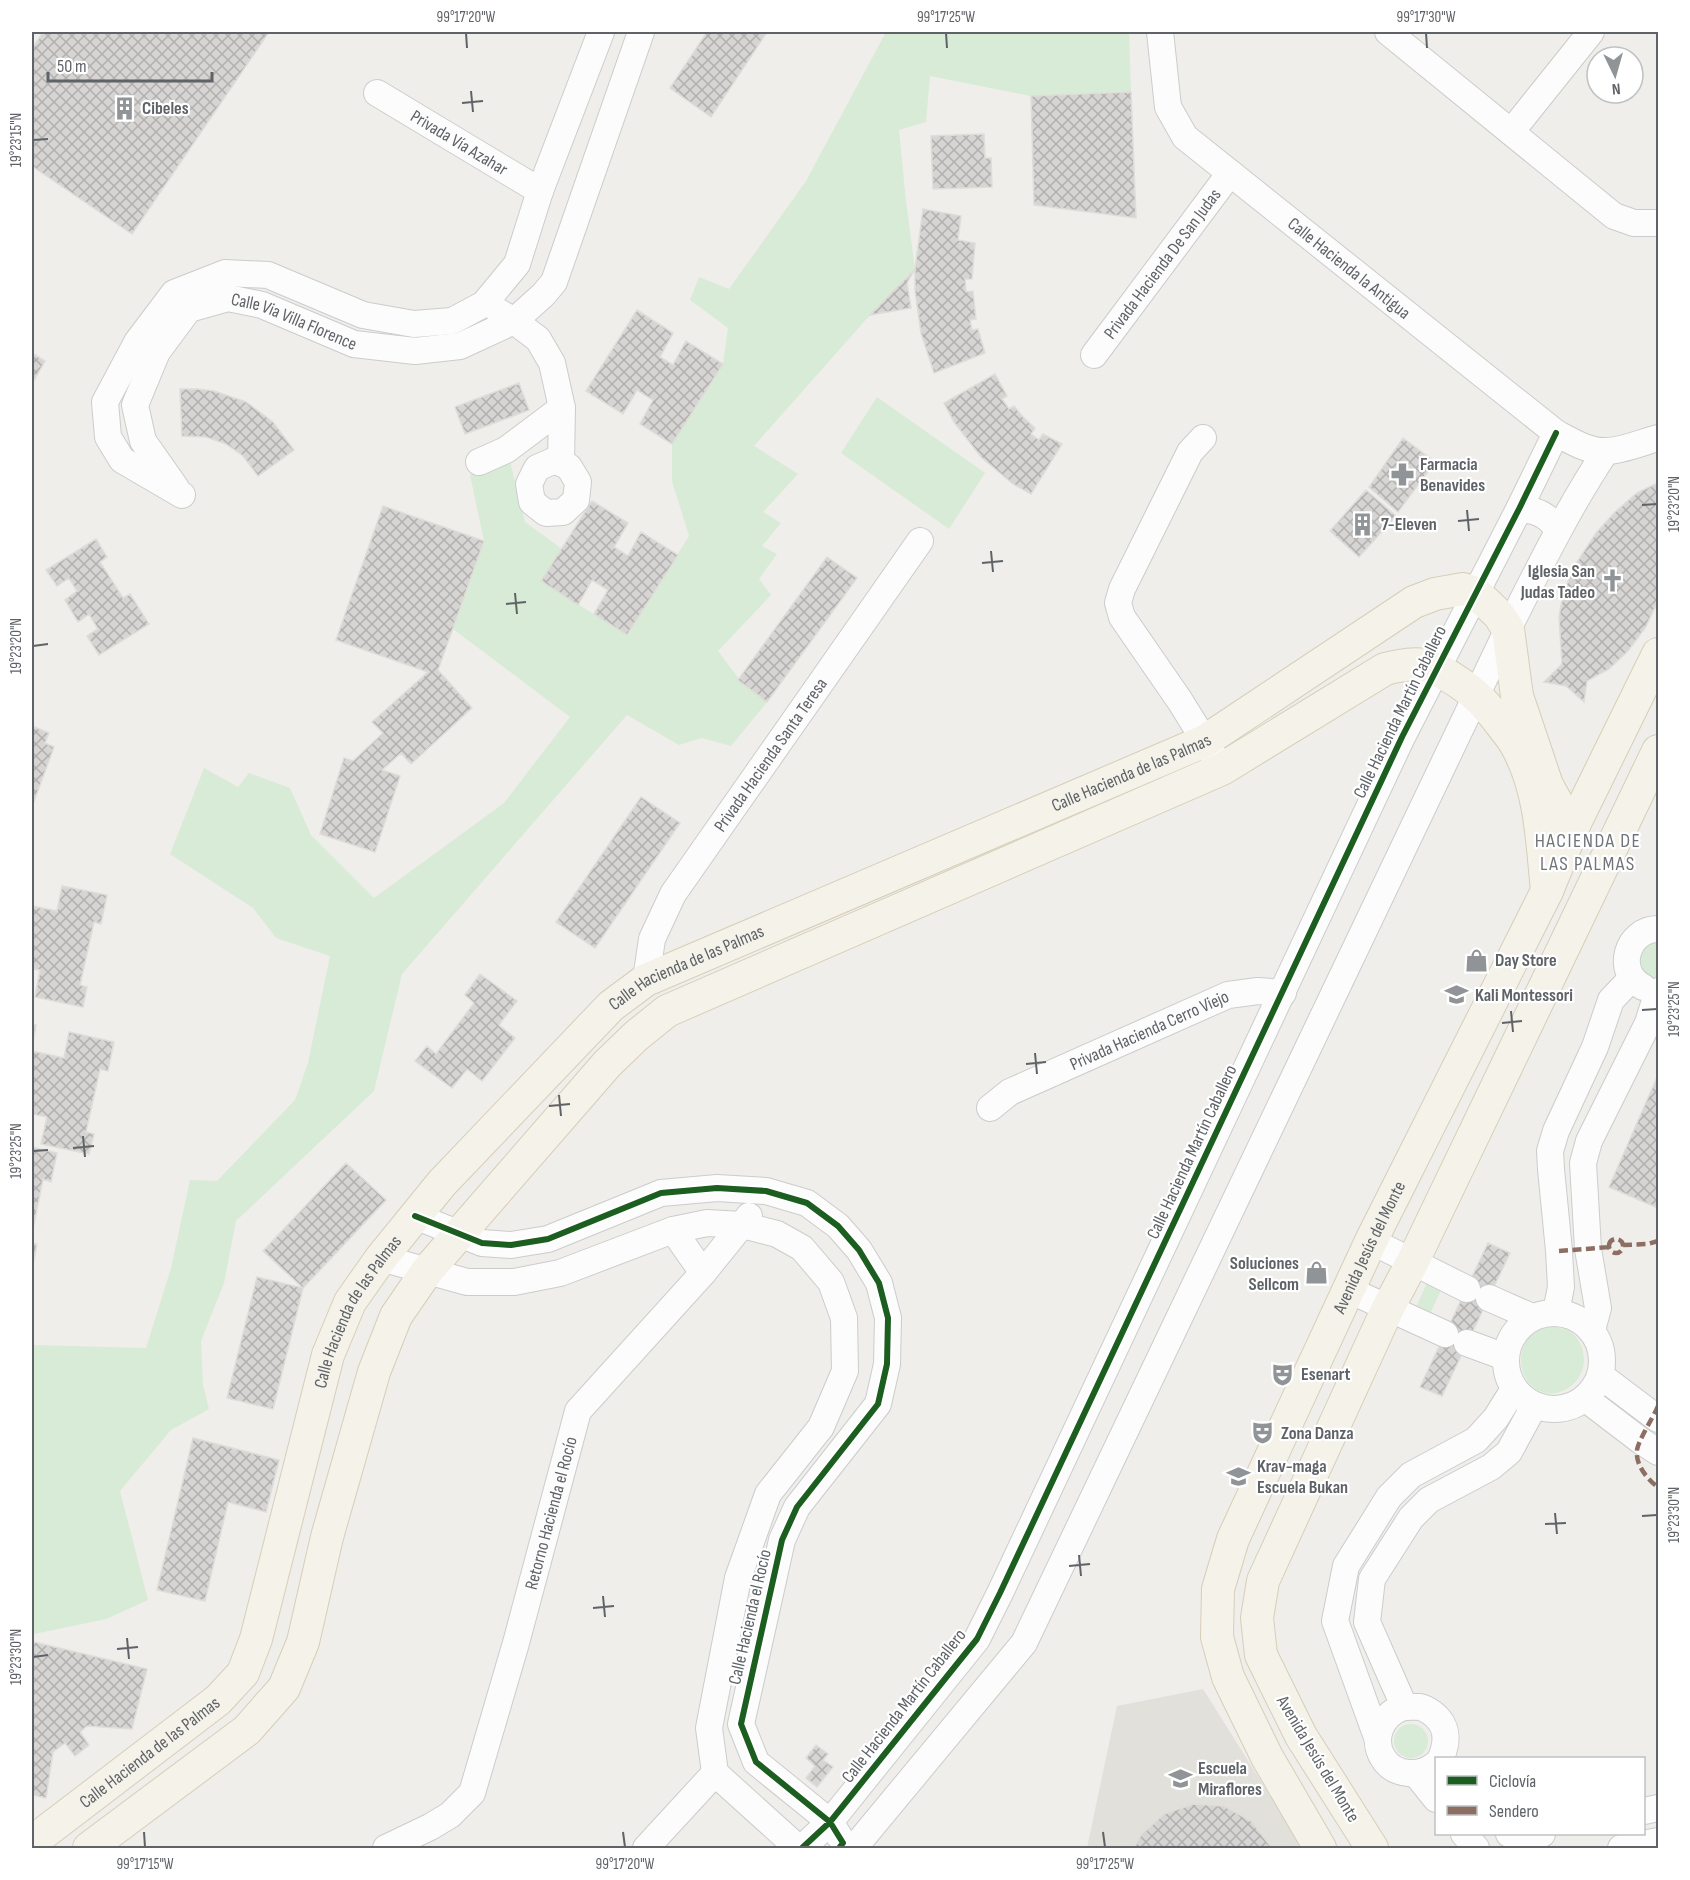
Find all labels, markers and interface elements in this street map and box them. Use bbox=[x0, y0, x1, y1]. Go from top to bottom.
text: 99°17'20"W bbox=[437, 8, 496, 27]
text: 99°17'25"W bbox=[917, 8, 975, 27]
text: 99°17'30"W bbox=[1397, 8, 1456, 27]
scale bar bbox=[48, 45, 212, 83]
north arrow bbox=[1585, 45, 1645, 105]
text: 50 m bbox=[57, 56, 87, 77]
text: N bbox=[1611, 79, 1621, 98]
building icon: Cibeles bbox=[111, 95, 137, 121]
place label: Cibeles bbox=[142, 98, 189, 119]
street label: Privada Vía Azahar bbox=[407, 105, 512, 180]
text: 19°23'15"N bbox=[7, 113, 26, 167]
street label: Privada Hacienda De San Judas bbox=[1099, 184, 1225, 343]
street label: Calle Hacienda la Antigua bbox=[1284, 213, 1415, 323]
street label: Calle Via Villa Florence bbox=[229, 288, 360, 355]
place label: Farmacia Benavides bbox=[1420, 454, 1485, 496]
pharmacy icon: Farmacia Benavides bbox=[1389, 461, 1415, 487]
text: 19°23'20"N bbox=[1665, 476, 1684, 532]
building icon: 7-Eleven bbox=[1350, 511, 1376, 537]
place label: 7-Eleven bbox=[1381, 514, 1437, 535]
place label: Iglesia San Judas Tadeo bbox=[1520, 561, 1595, 603]
church icon: Iglesia San Judas Tadeo bbox=[1600, 568, 1626, 594]
text: 19°23'20"N bbox=[7, 618, 26, 674]
street label: Calle Hacienda Martín Caballero bbox=[1349, 622, 1451, 802]
street label: Privada Hacienda Santa Teresa bbox=[709, 674, 831, 836]
street label: Calle Hacienda de las Palmas bbox=[1048, 729, 1215, 816]
district label: HACIENDA DE LAS PALMAS bbox=[1535, 829, 1641, 876]
street label: Calle Hacienda de las Palmas bbox=[604, 920, 767, 1015]
shop icon: Day Store bbox=[1464, 947, 1490, 973]
place label: Day Store bbox=[1495, 950, 1557, 971]
text: 19°23'25"N bbox=[1665, 981, 1684, 1037]
school or university icon: Kali Montessori bbox=[1444, 982, 1470, 1008]
place label: Kali Montessori bbox=[1475, 985, 1573, 1006]
street label: Privada Hacienda Cerro Viejo bbox=[1066, 986, 1232, 1075]
street label: Calle Hacienda Martín Caballero bbox=[1142, 1062, 1242, 1242]
text: 19°23'25"N bbox=[7, 1123, 26, 1179]
street label: Avenida Jesús del Monte bbox=[1328, 1178, 1410, 1317]
street label: Calle Hacienda de las Palmas bbox=[310, 1231, 406, 1390]
place label: Soluciones Sellcom bbox=[1230, 1253, 1299, 1295]
shop icon: Soluciones Sellcom bbox=[1304, 1260, 1330, 1286]
theatre icon: Esenart bbox=[1270, 1361, 1296, 1387]
place label: Esenart bbox=[1301, 1364, 1351, 1385]
theatre icon: Zona Danza bbox=[1250, 1420, 1276, 1446]
place label: Zona Danza bbox=[1281, 1423, 1354, 1444]
street label: Retorno Hacienda el Rocío bbox=[520, 1434, 581, 1592]
place label: Krav-maga Escuela Bukan bbox=[1257, 1456, 1348, 1498]
school or university icon: Krav-maga Escuela Bukan bbox=[1226, 1463, 1252, 1489]
text: 19°23'30"N bbox=[1665, 1487, 1684, 1543]
street label: Calle Hacienda el Rocío bbox=[724, 1547, 776, 1687]
street label: Calle Hacienda Martín Caballero bbox=[837, 1625, 971, 1787]
text: 19°23'30"N bbox=[7, 1629, 26, 1685]
street label: Avenida Jesús del Monte bbox=[1271, 1691, 1364, 1826]
street label: Calle Hacienda de las Palmas bbox=[75, 1692, 224, 1812]
legend bbox=[1435, 1757, 1645, 1835]
place label: Escuela Miraflores bbox=[1198, 1758, 1262, 1800]
school or university icon: Escuela Miraflores bbox=[1167, 1765, 1193, 1791]
text: Ciclovía bbox=[1489, 1771, 1536, 1792]
text: Sendero bbox=[1489, 1801, 1539, 1822]
text: 99°17'15"W bbox=[116, 1855, 174, 1874]
text: 99°17'20"W bbox=[596, 1855, 655, 1874]
text: 99°17'25"W bbox=[1076, 1855, 1134, 1874]

